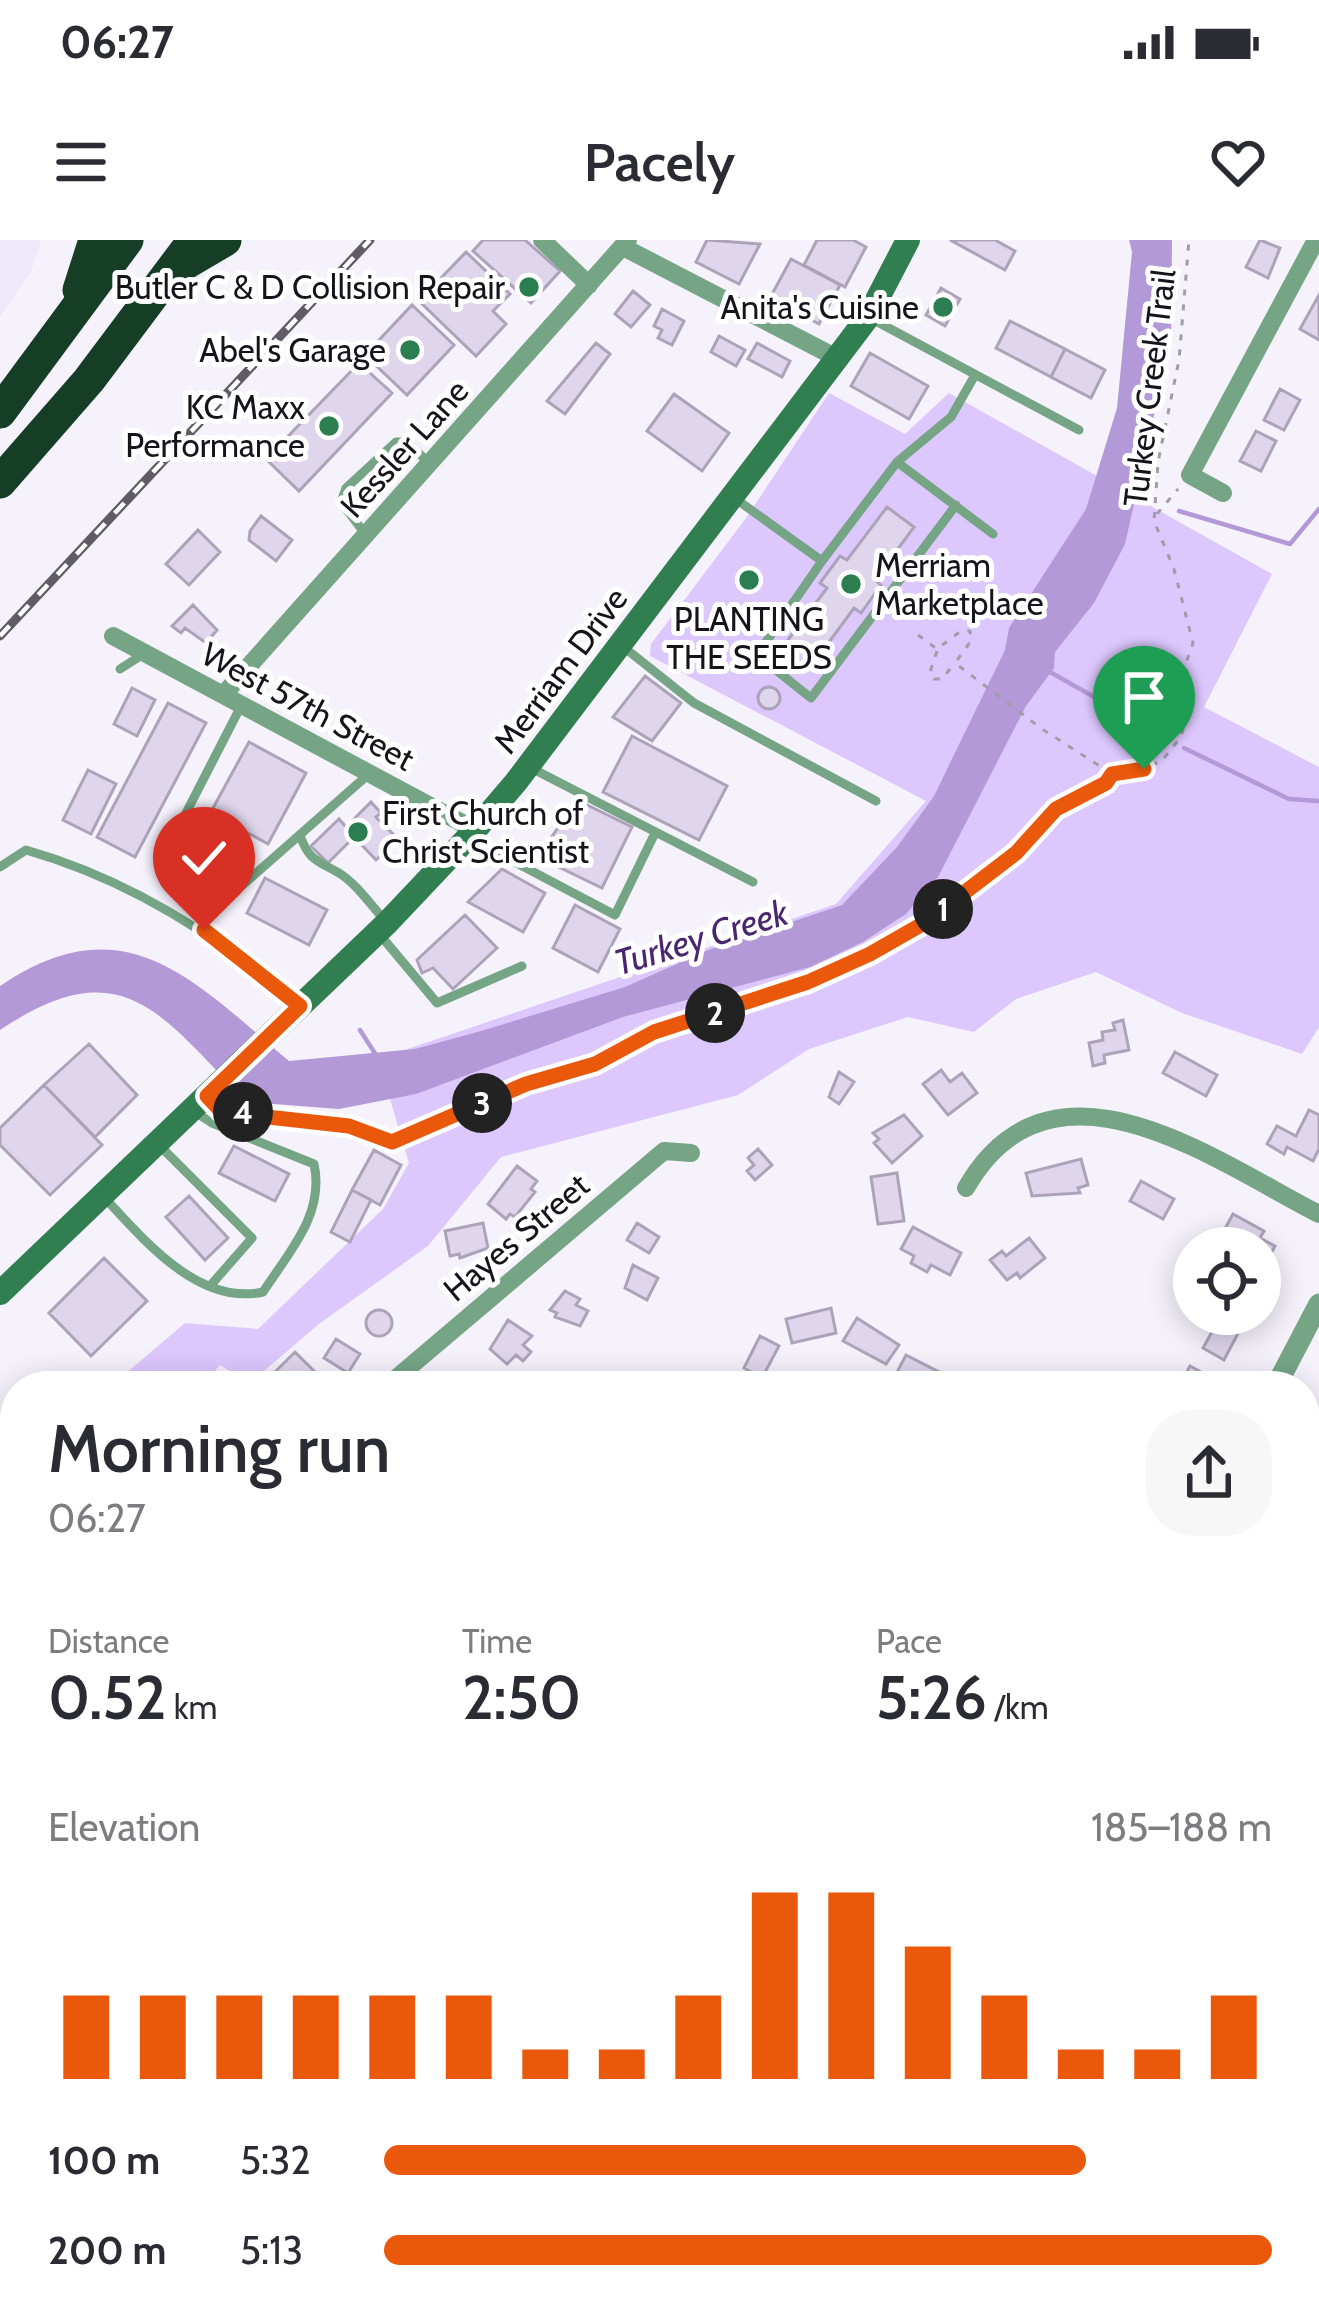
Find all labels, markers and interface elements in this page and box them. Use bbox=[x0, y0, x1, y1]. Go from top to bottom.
text: 06:27 bbox=[60, 15, 174, 69]
icon: menu bbox=[48, 129, 114, 195]
text: Pacely bbox=[584, 129, 735, 195]
icon: heart bbox=[1205, 129, 1271, 195]
place label: Butler C & D Collision Repair bbox=[115, 267, 506, 307]
street label: Turkey Creek Trail bbox=[1115, 267, 1183, 509]
marker: Butler C & D Collision Repair bbox=[516, 274, 542, 300]
place label: Anita's Cuisine bbox=[721, 287, 919, 327]
marker: Anita's Cuisine bbox=[930, 294, 956, 320]
place label: Abel's Garage bbox=[199, 330, 386, 370]
marker: Abel's Garage bbox=[397, 337, 423, 363]
street label: Kessler Lane bbox=[332, 371, 476, 525]
place label: KC Maxx Performance bbox=[125, 387, 305, 465]
marker: KC Maxx Performance bbox=[316, 413, 342, 439]
place label: Merriam Marketplace bbox=[875, 545, 1044, 623]
marker: PLANTING THE SEEDS bbox=[736, 567, 762, 593]
marker: Merriam Marketplace bbox=[838, 571, 864, 597]
street label: Merriam Drive bbox=[485, 579, 635, 761]
place label: PLANTING THE SEEDS bbox=[666, 599, 832, 677]
street label: West 57th Street bbox=[195, 633, 421, 779]
pin bbox=[1093, 646, 1195, 769]
icon: arrive bbox=[1111, 664, 1177, 730]
place label: First Church of Christ Scientist bbox=[382, 793, 589, 871]
pin bbox=[153, 807, 255, 930]
marker: First Church of Christ Scientist bbox=[345, 819, 371, 845]
icon: check bbox=[171, 825, 237, 891]
pin: 1 bbox=[913, 879, 973, 939]
water label: Turkey Creek bbox=[609, 889, 795, 984]
text: 1 bbox=[937, 889, 949, 929]
pin: 2 bbox=[685, 983, 745, 1043]
text: 2 bbox=[706, 993, 724, 1033]
pin: 3 bbox=[452, 1073, 512, 1133]
pin: 4 bbox=[213, 1082, 273, 1142]
text: 3 bbox=[473, 1083, 491, 1123]
text: 4 bbox=[233, 1092, 253, 1132]
street label: Hayes Street bbox=[435, 1165, 597, 1309]
map controls bbox=[1173, 1227, 1281, 1335]
button: locate bbox=[1173, 1227, 1281, 1335]
text: Morning run bbox=[48, 1408, 390, 1489]
button: share bbox=[1146, 1410, 1272, 1536]
text: 06:27 bbox=[48, 1494, 146, 1542]
text: Distance bbox=[48, 1621, 169, 1661]
text: Time bbox=[462, 1621, 532, 1661]
text: Pace bbox=[876, 1621, 942, 1661]
text: 0.52 bbox=[48, 1661, 166, 1734]
text: 2:50 bbox=[462, 1661, 581, 1734]
text: 5:26 bbox=[876, 1661, 987, 1734]
text: km bbox=[166, 1687, 217, 1727]
text: /km bbox=[987, 1687, 1049, 1727]
text: Elevation bbox=[48, 1803, 200, 1851]
text: 185–188 m bbox=[1091, 1803, 1272, 1851]
text: 100 m bbox=[48, 2136, 160, 2184]
text: 5:32 bbox=[240, 2136, 311, 2184]
text: 200 m bbox=[48, 2226, 166, 2274]
text: 5:13 bbox=[240, 2226, 303, 2274]

